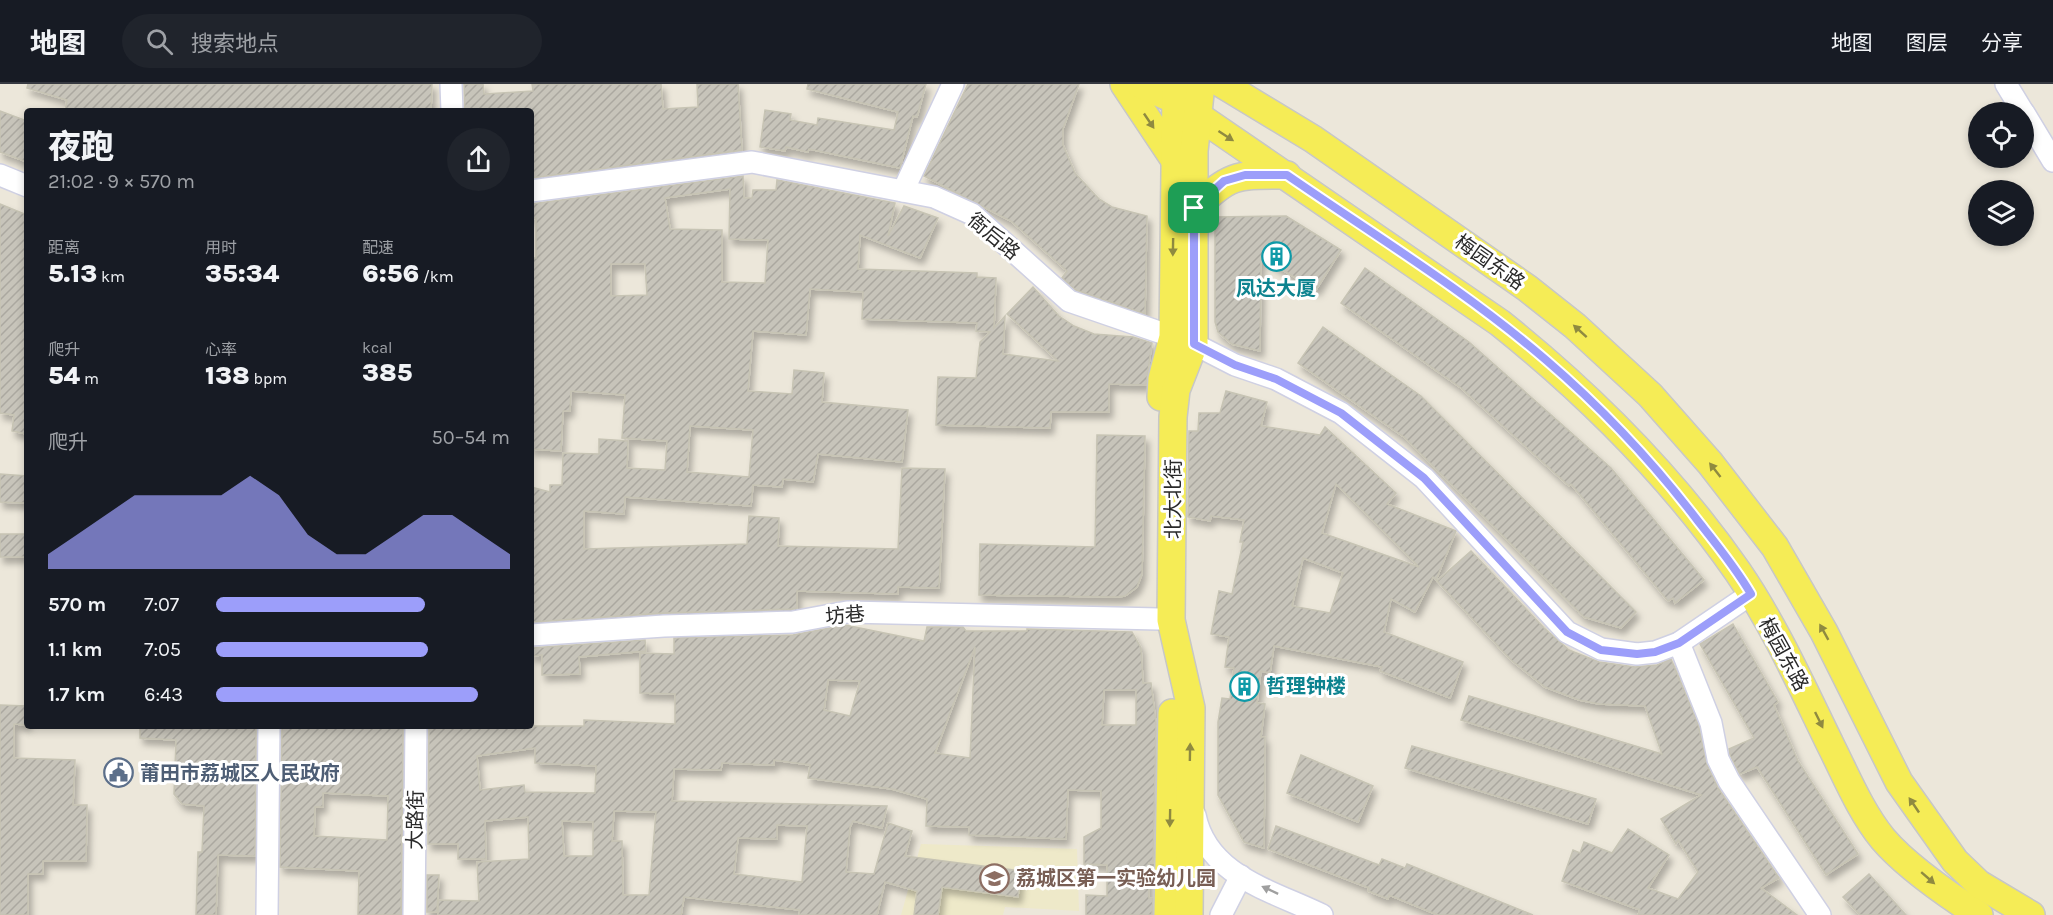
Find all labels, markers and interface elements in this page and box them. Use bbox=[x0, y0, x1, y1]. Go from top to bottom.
search box bbox=[122, 14, 542, 68]
icon: search bbox=[143, 25, 176, 58]
text: 地图 bbox=[30, 27, 86, 60]
text: 搜索地点 bbox=[191, 31, 279, 57]
text: 地图 bbox=[1831, 31, 1873, 55]
text: 图层 bbox=[1906, 31, 1948, 55]
text: 分享 bbox=[1981, 31, 2023, 55]
map controls bbox=[1968, 102, 2034, 246]
button: locate bbox=[1968, 102, 2034, 168]
one-way arrow bbox=[1143, 113, 1155, 129]
text: 夜跑 bbox=[48, 128, 114, 166]
button: share bbox=[447, 128, 510, 191]
one-way arrow bbox=[1218, 130, 1234, 141]
text: 21:02 · 9 × 570 m bbox=[48, 170, 195, 193]
button: layers bbox=[1968, 180, 2034, 246]
pin bbox=[1168, 182, 1219, 233]
icon: arrive bbox=[1177, 191, 1210, 224]
street label: 衙后路 bbox=[963, 208, 1024, 264]
street label: 梅园东路 bbox=[1450, 230, 1529, 295]
text: 距离 bbox=[48, 238, 80, 257]
text: 用时 bbox=[205, 238, 237, 257]
text: 配速 bbox=[362, 238, 394, 257]
one-way arrow bbox=[1169, 238, 1178, 257]
building icon: 凤达大厦 bbox=[1260, 241, 1292, 273]
text: 5.13 bbox=[48, 258, 97, 289]
text: 35:34 bbox=[205, 258, 279, 289]
text: 6:56 bbox=[362, 258, 419, 289]
text: km bbox=[97, 267, 125, 286]
text: /km bbox=[419, 267, 454, 286]
place label: 凤达大厦 bbox=[1236, 277, 1316, 300]
one-way arrow bbox=[1573, 325, 1588, 338]
text: kcal bbox=[362, 338, 393, 357]
text: 爬升 bbox=[48, 340, 80, 359]
text: 心率 bbox=[205, 340, 237, 359]
text: 385 bbox=[362, 357, 412, 388]
text: 54 bbox=[48, 360, 80, 391]
text: 138 bbox=[205, 360, 250, 391]
text: m bbox=[80, 369, 99, 388]
text: bpm bbox=[250, 369, 287, 388]
text: 50–54 m bbox=[431, 426, 510, 449]
text: 爬升 bbox=[48, 431, 88, 454]
street label: 北大北街 bbox=[1162, 459, 1185, 539]
one-way arrow bbox=[1710, 463, 1722, 478]
text: 570 m bbox=[48, 593, 106, 616]
text: 7:07 bbox=[144, 593, 179, 616]
street label: 坊巷 bbox=[824, 602, 866, 629]
street label: 梅园东路 bbox=[1754, 614, 1813, 695]
one-way arrow bbox=[1819, 623, 1829, 640]
text: 1.1 km bbox=[48, 638, 102, 661]
text: 7:05 bbox=[144, 638, 181, 661]
building icon: 哲理钟楼 bbox=[1229, 670, 1261, 702]
place label: 哲理钟楼 bbox=[1266, 675, 1346, 698]
text: 1.7 km bbox=[48, 683, 105, 706]
text: 6:43 bbox=[144, 683, 183, 706]
one-way arrow bbox=[1814, 711, 1823, 728]
one-way arrow bbox=[1185, 742, 1195, 761]
public building icon: 莆田市荔城区人民政府 bbox=[103, 757, 135, 789]
place label: 莆田市荔城区人民政府 bbox=[140, 762, 340, 785]
street label: 大路街 bbox=[403, 790, 428, 850]
one-way arrow bbox=[1908, 797, 1920, 813]
one-way arrow bbox=[1165, 808, 1174, 827]
school or university icon: 荔城区第一实验幼儿园 bbox=[979, 862, 1011, 894]
place label: 荔城区第一实验幼儿园 bbox=[1016, 867, 1216, 890]
one-way arrow bbox=[1920, 871, 1935, 884]
one-way arrow bbox=[1261, 885, 1278, 894]

